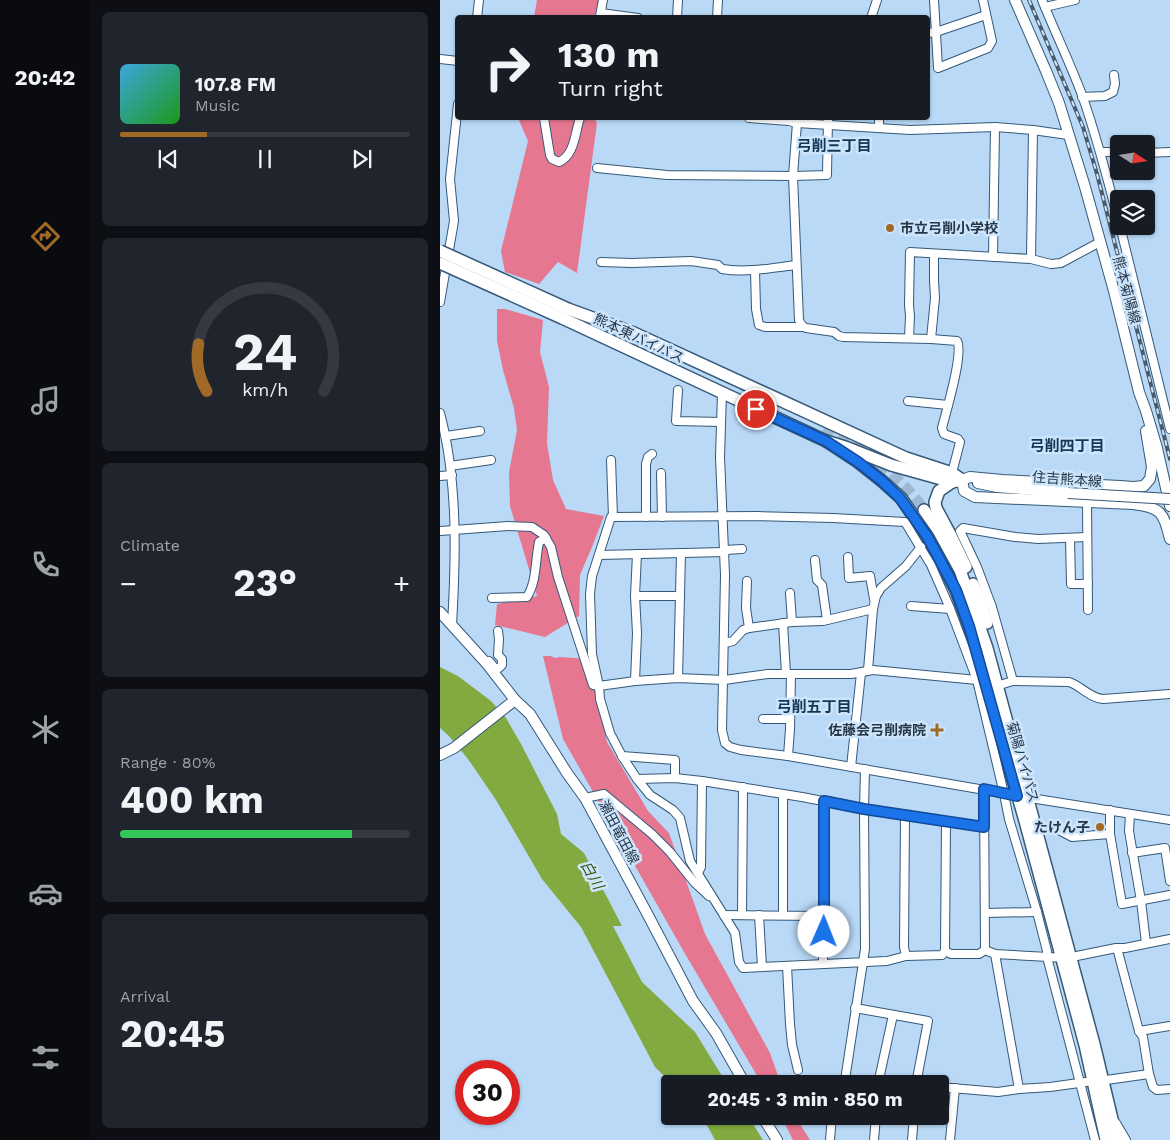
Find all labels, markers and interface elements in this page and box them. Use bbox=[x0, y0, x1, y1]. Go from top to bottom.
text: 130 m bbox=[558, 34, 659, 76]
icon: right bbox=[475, 35, 540, 100]
text: 20:42 bbox=[15, 65, 75, 90]
text: 107.8 FM bbox=[195, 73, 276, 96]
text: Turn right bbox=[558, 76, 663, 101]
text: Music bbox=[195, 96, 240, 115]
north arrow bbox=[1110, 135, 1155, 180]
map controls bbox=[1110, 135, 1155, 235]
district label: 弓削三丁目 bbox=[796, 137, 872, 155]
icon: previous bbox=[154, 145, 182, 173]
icon: pause bbox=[251, 145, 279, 173]
icon: next bbox=[348, 145, 376, 173]
button: layers bbox=[1110, 190, 1155, 235]
icon: directions bbox=[28, 219, 63, 254]
place label: 市立弓削小学校 bbox=[900, 220, 998, 236]
marker: 市立弓削小学校 bbox=[884, 222, 896, 234]
street label: 熊本菊陽線 bbox=[1110, 254, 1144, 326]
street label: 熊本東バイパス bbox=[591, 310, 687, 366]
text: 24 bbox=[233, 322, 297, 383]
text: km/h bbox=[242, 379, 288, 400]
icon: music bbox=[28, 383, 63, 418]
pin bbox=[735, 388, 777, 430]
icon: arrive bbox=[742, 395, 770, 423]
district label: 弓削四丁目 bbox=[1029, 437, 1105, 455]
street label: 住吉熊本線 bbox=[1032, 469, 1102, 489]
text: Climate bbox=[120, 536, 180, 555]
icon: phone bbox=[28, 547, 63, 582]
text: 23° bbox=[233, 561, 297, 605]
text: − bbox=[120, 567, 137, 600]
text: + bbox=[393, 567, 410, 600]
district label: 弓削五丁目 bbox=[776, 698, 852, 716]
icon: climate bbox=[28, 712, 63, 747]
street label: 菊陽バイパス bbox=[1004, 720, 1042, 804]
place label: 佐藤会弓削病院 bbox=[828, 722, 926, 738]
marker: 佐藤会弓削病院 bbox=[930, 723, 944, 737]
text: Range · 80% bbox=[120, 753, 215, 772]
text: 400 km bbox=[120, 778, 264, 822]
street label: 瀬田竜田線 bbox=[596, 797, 642, 867]
place label: たけん子 bbox=[1034, 819, 1090, 835]
marker: たけん子 bbox=[1094, 821, 1106, 833]
water label: 白川 bbox=[577, 858, 608, 894]
icon: car bbox=[28, 876, 63, 911]
position arrow bbox=[797, 905, 849, 957]
text: Arrival bbox=[120, 987, 170, 1006]
text: 20:45 bbox=[120, 1012, 225, 1056]
icon: filters bbox=[28, 1040, 63, 1075]
speed limit sign: 30 bbox=[455, 1060, 520, 1125]
text: 20:45 · 3 min · 850 m bbox=[707, 1088, 903, 1111]

